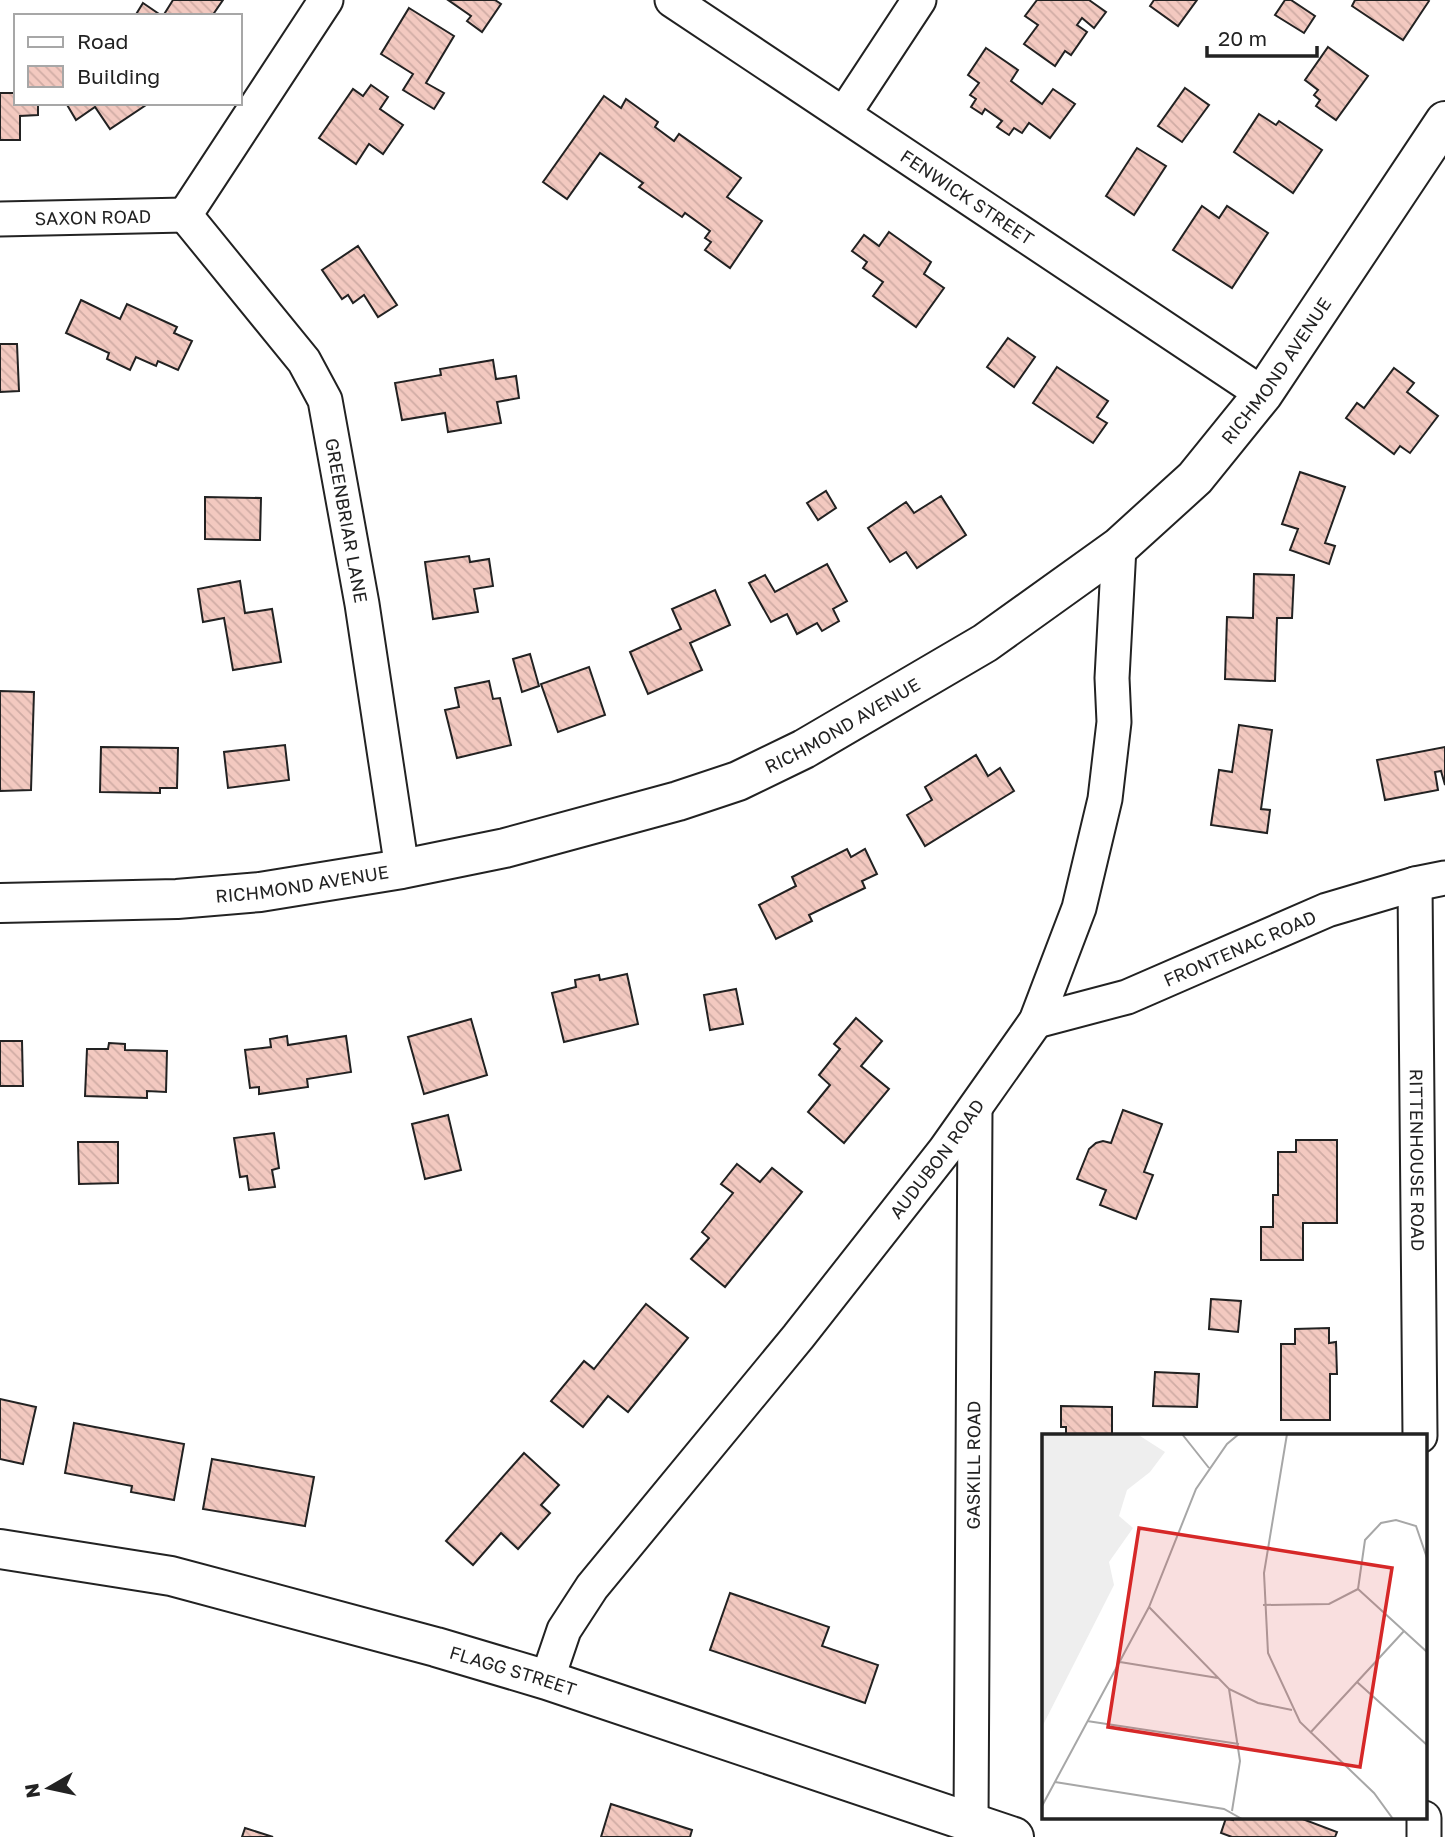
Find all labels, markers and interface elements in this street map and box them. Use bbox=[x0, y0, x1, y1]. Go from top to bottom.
legend bbox=[14, 14, 242, 105]
scale bar bbox=[1207, 14, 1317, 58]
text: 20 m bbox=[1218, 25, 1267, 51]
text: Road bbox=[77, 28, 128, 54]
text: Building bbox=[77, 63, 160, 89]
street label: FENWICK STREET bbox=[897, 145, 1038, 249]
street label: SAXON ROAD bbox=[34, 205, 152, 229]
street label: RICHMOND AVENUE bbox=[1216, 293, 1335, 448]
street label: GREENBRIAR LANE bbox=[321, 436, 373, 604]
street label: RICHMOND AVENUE bbox=[761, 673, 924, 777]
street label: RICHMOND AVENUE bbox=[215, 860, 390, 907]
street label: FRONTENAC ROAD bbox=[1160, 905, 1319, 991]
street label: RITTENHOUSE ROAD bbox=[1406, 1069, 1429, 1251]
street label: AUDUBON ROAD bbox=[885, 1095, 989, 1223]
street label: GASKILL ROAD bbox=[962, 1401, 984, 1529]
inset map bbox=[1042, 1434, 1428, 1820]
street label: FLAGG STREET bbox=[447, 1641, 579, 1700]
north arrow bbox=[14, 1753, 84, 1823]
text: N bbox=[19, 1782, 44, 1800]

